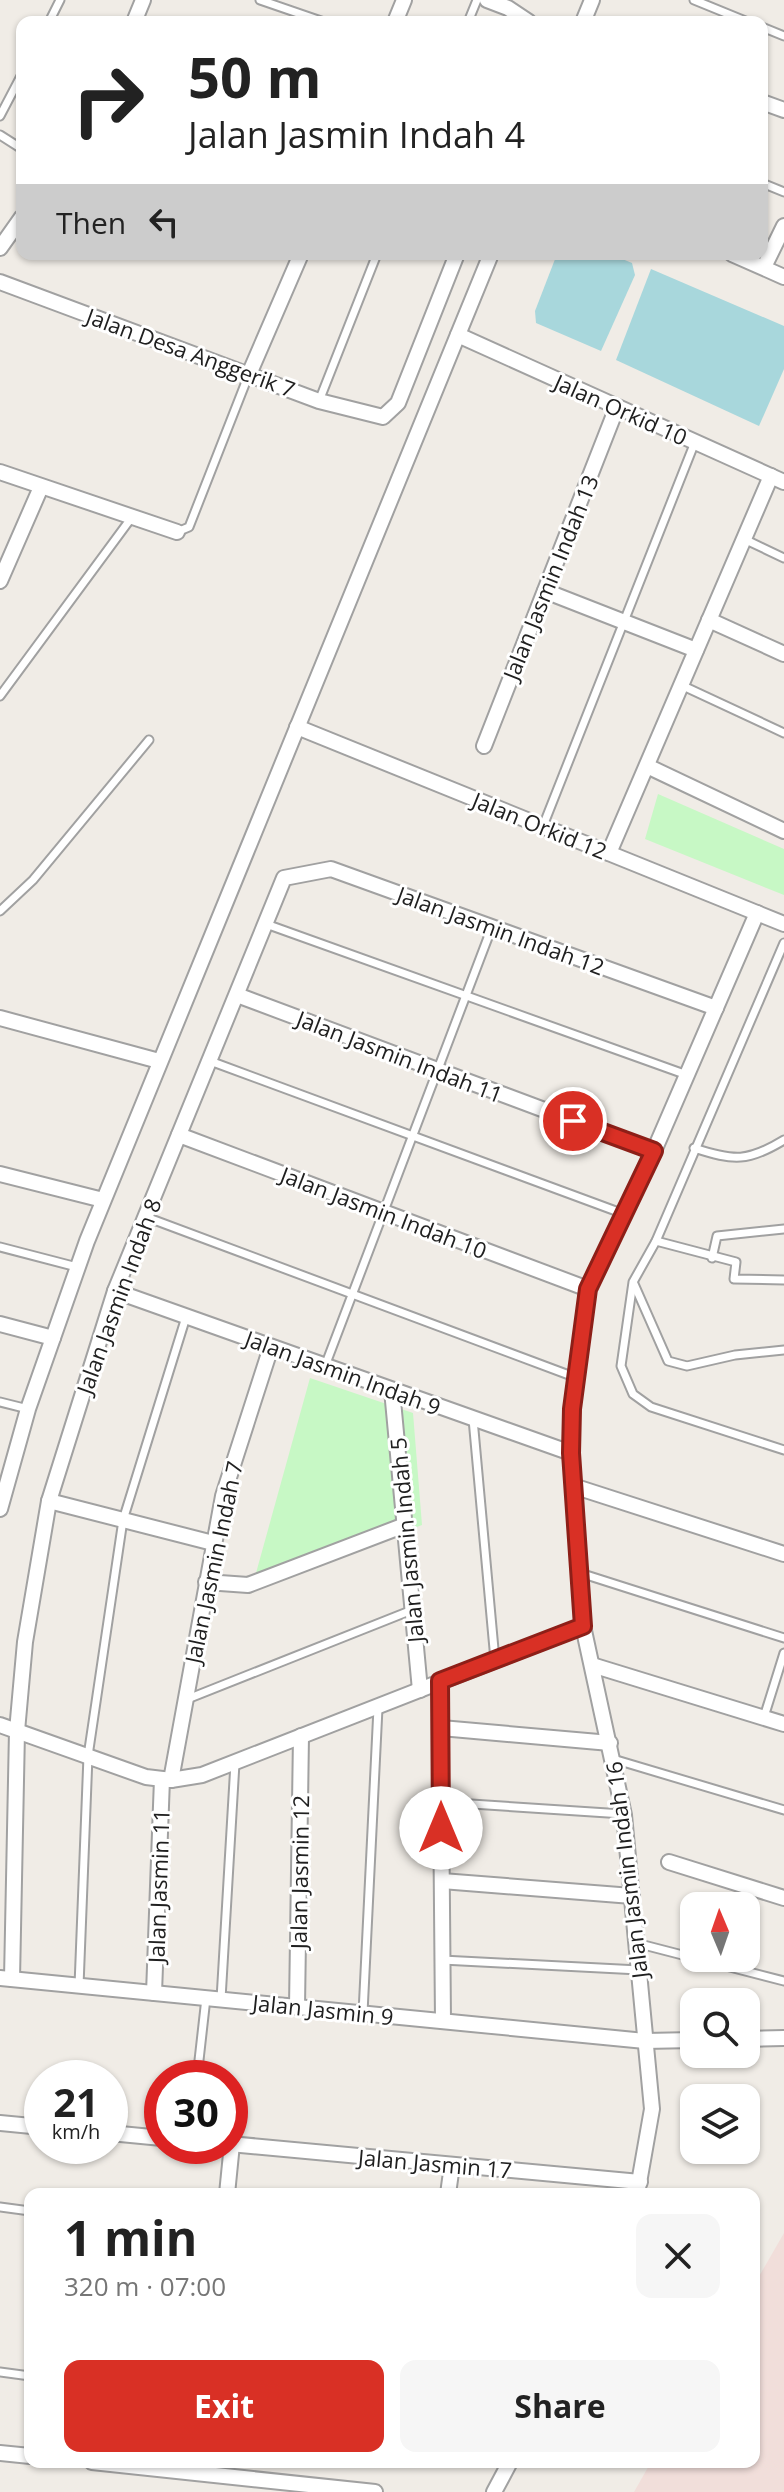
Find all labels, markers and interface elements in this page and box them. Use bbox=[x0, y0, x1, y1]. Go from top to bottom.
text: 50 m bbox=[188, 38, 322, 114]
icon: right bbox=[56, 48, 160, 152]
text: Jalan Jasmin Indah 4 bbox=[188, 110, 525, 159]
icon: left bbox=[142, 200, 186, 244]
text: Then bbox=[56, 202, 126, 243]
street label: Jalan Desa Anggerik 7 bbox=[81, 300, 299, 404]
street label: Jalan Orkid 10 bbox=[548, 365, 692, 452]
street label: Jalan Jasmin Indah 13 bbox=[494, 470, 605, 686]
street label: Jalan Orkid 12 bbox=[466, 784, 612, 866]
street label: Jalan Jasmin Indah 12 bbox=[391, 878, 609, 981]
street label: Jalan Jasmin Indah 11 bbox=[291, 1002, 507, 1109]
pin bbox=[539, 1087, 607, 1155]
icon: arrive bbox=[551, 1099, 595, 1143]
street label: Jalan Jasmin Indah 10 bbox=[275, 1158, 491, 1265]
street label: Jalan Jasmin Indah 8 bbox=[68, 1194, 167, 1400]
street label: Jalan Jasmin Indah 9 bbox=[239, 1322, 445, 1421]
street label: Jalan Jasmin Indah 5 bbox=[382, 1436, 430, 1646]
street label: Jalan Jasmin Indah 7 bbox=[176, 1458, 249, 1668]
street label: Jalan Jasmin Indah 16 bbox=[598, 1760, 654, 1982]
position arrow bbox=[399, 1786, 483, 1870]
street label: Jalan Jasmin 12 bbox=[283, 1795, 315, 1951]
street label: Jalan Jasmin 11 bbox=[140, 1809, 176, 1965]
north arrow bbox=[680, 1892, 760, 1972]
map controls bbox=[680, 1892, 760, 2164]
street label: Jalan Jasmin 9 bbox=[249, 1986, 395, 2031]
button: search bbox=[680, 1988, 760, 2068]
speed limit sign: 30 bbox=[144, 2060, 248, 2164]
text: 21 bbox=[53, 2074, 99, 2129]
button: layers bbox=[680, 2084, 760, 2164]
text: km/h bbox=[52, 2118, 100, 2145]
street label: Jalan Jasmin 17 bbox=[355, 2141, 513, 2185]
text: 1 min bbox=[64, 2205, 197, 2270]
button: close bbox=[636, 2214, 720, 2298]
text: 320 m · 07:00 bbox=[64, 2268, 226, 2304]
button: Exit bbox=[64, 2360, 384, 2452]
button: Share bbox=[400, 2360, 720, 2452]

